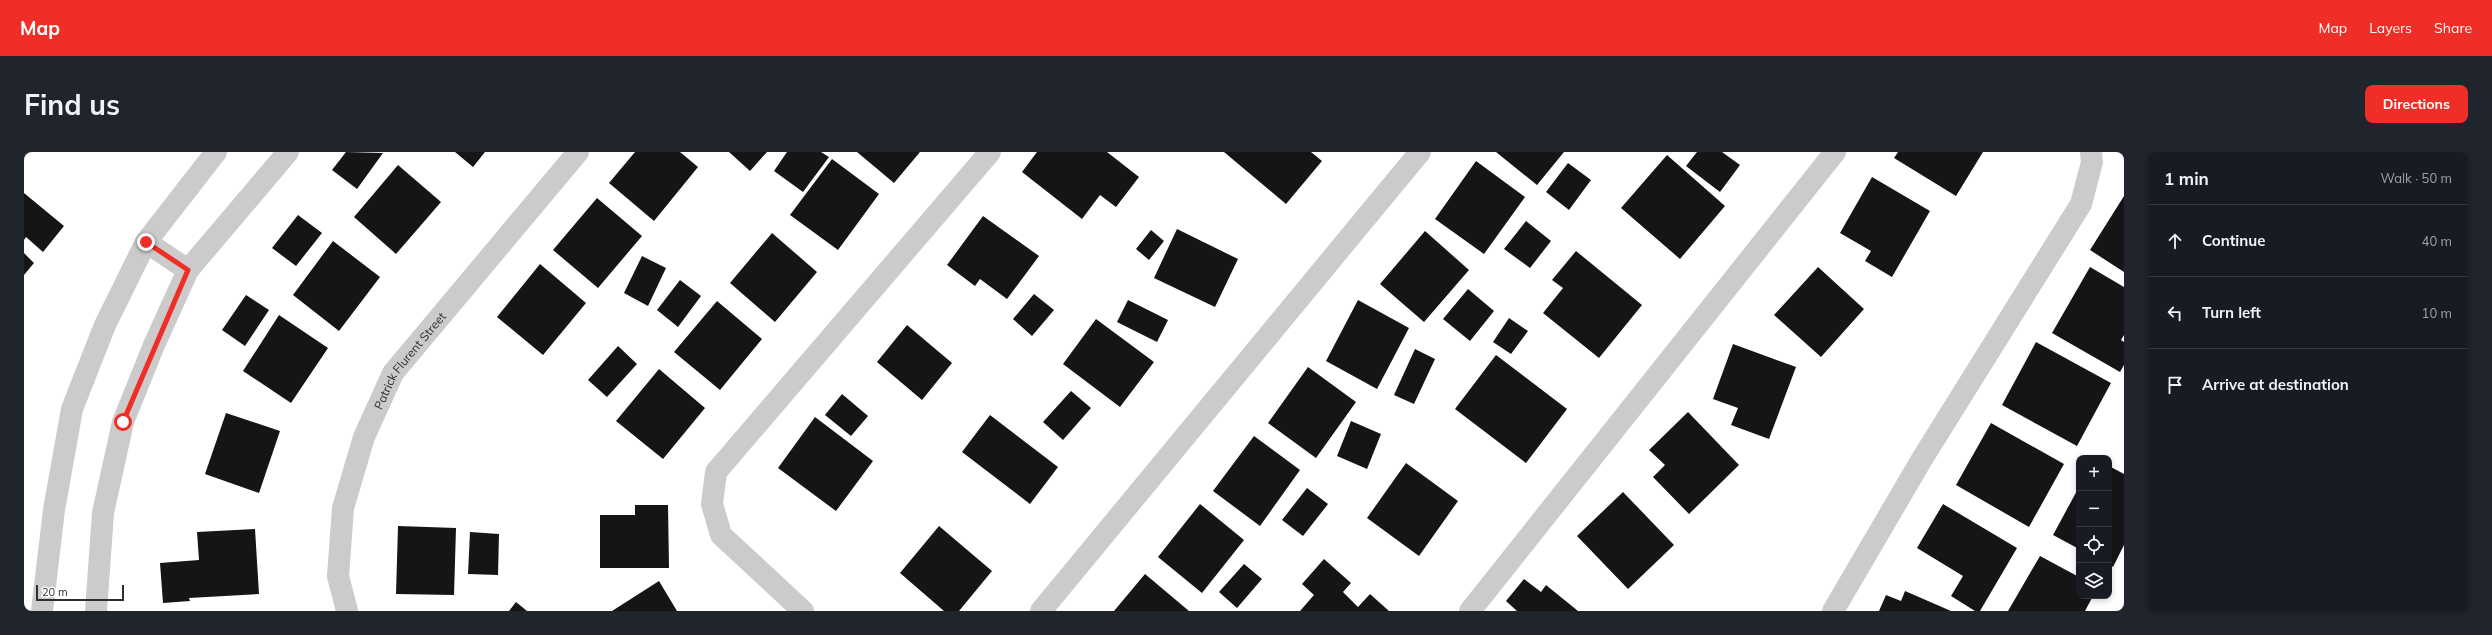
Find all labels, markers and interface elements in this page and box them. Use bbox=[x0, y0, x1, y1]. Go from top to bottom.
text: Map bbox=[20, 16, 60, 40]
text: Map bbox=[2318, 19, 2347, 37]
text: Layers bbox=[2369, 19, 2412, 37]
text: Share bbox=[2434, 19, 2472, 37]
button: Directions bbox=[2365, 85, 2468, 123]
text: Find us bbox=[24, 87, 120, 122]
text: 1 min bbox=[2164, 168, 2209, 189]
text: Walk · 50 m bbox=[2381, 170, 2452, 186]
icon: ahead bbox=[2164, 230, 2186, 252]
text: Continue bbox=[2202, 231, 2265, 250]
route end bbox=[137, 233, 155, 251]
text: 40 m bbox=[2422, 233, 2452, 249]
icon: left bbox=[2164, 302, 2186, 324]
text: Turn left bbox=[2202, 303, 2261, 322]
text: 10 m bbox=[2422, 305, 2452, 321]
street label: Patrick Flurent Street bbox=[370, 309, 449, 411]
icon: arrive bbox=[2164, 374, 2186, 396]
text: Arrive at destination bbox=[2202, 375, 2349, 394]
route start bbox=[114, 413, 132, 431]
map controls bbox=[2076, 455, 2112, 599]
button: + bbox=[2076, 455, 2112, 491]
button: − bbox=[2076, 491, 2112, 527]
button: locate bbox=[2076, 527, 2112, 563]
button: layers bbox=[2076, 563, 2112, 599]
scale bar bbox=[36, 583, 124, 602]
text: 20 m bbox=[42, 585, 68, 599]

